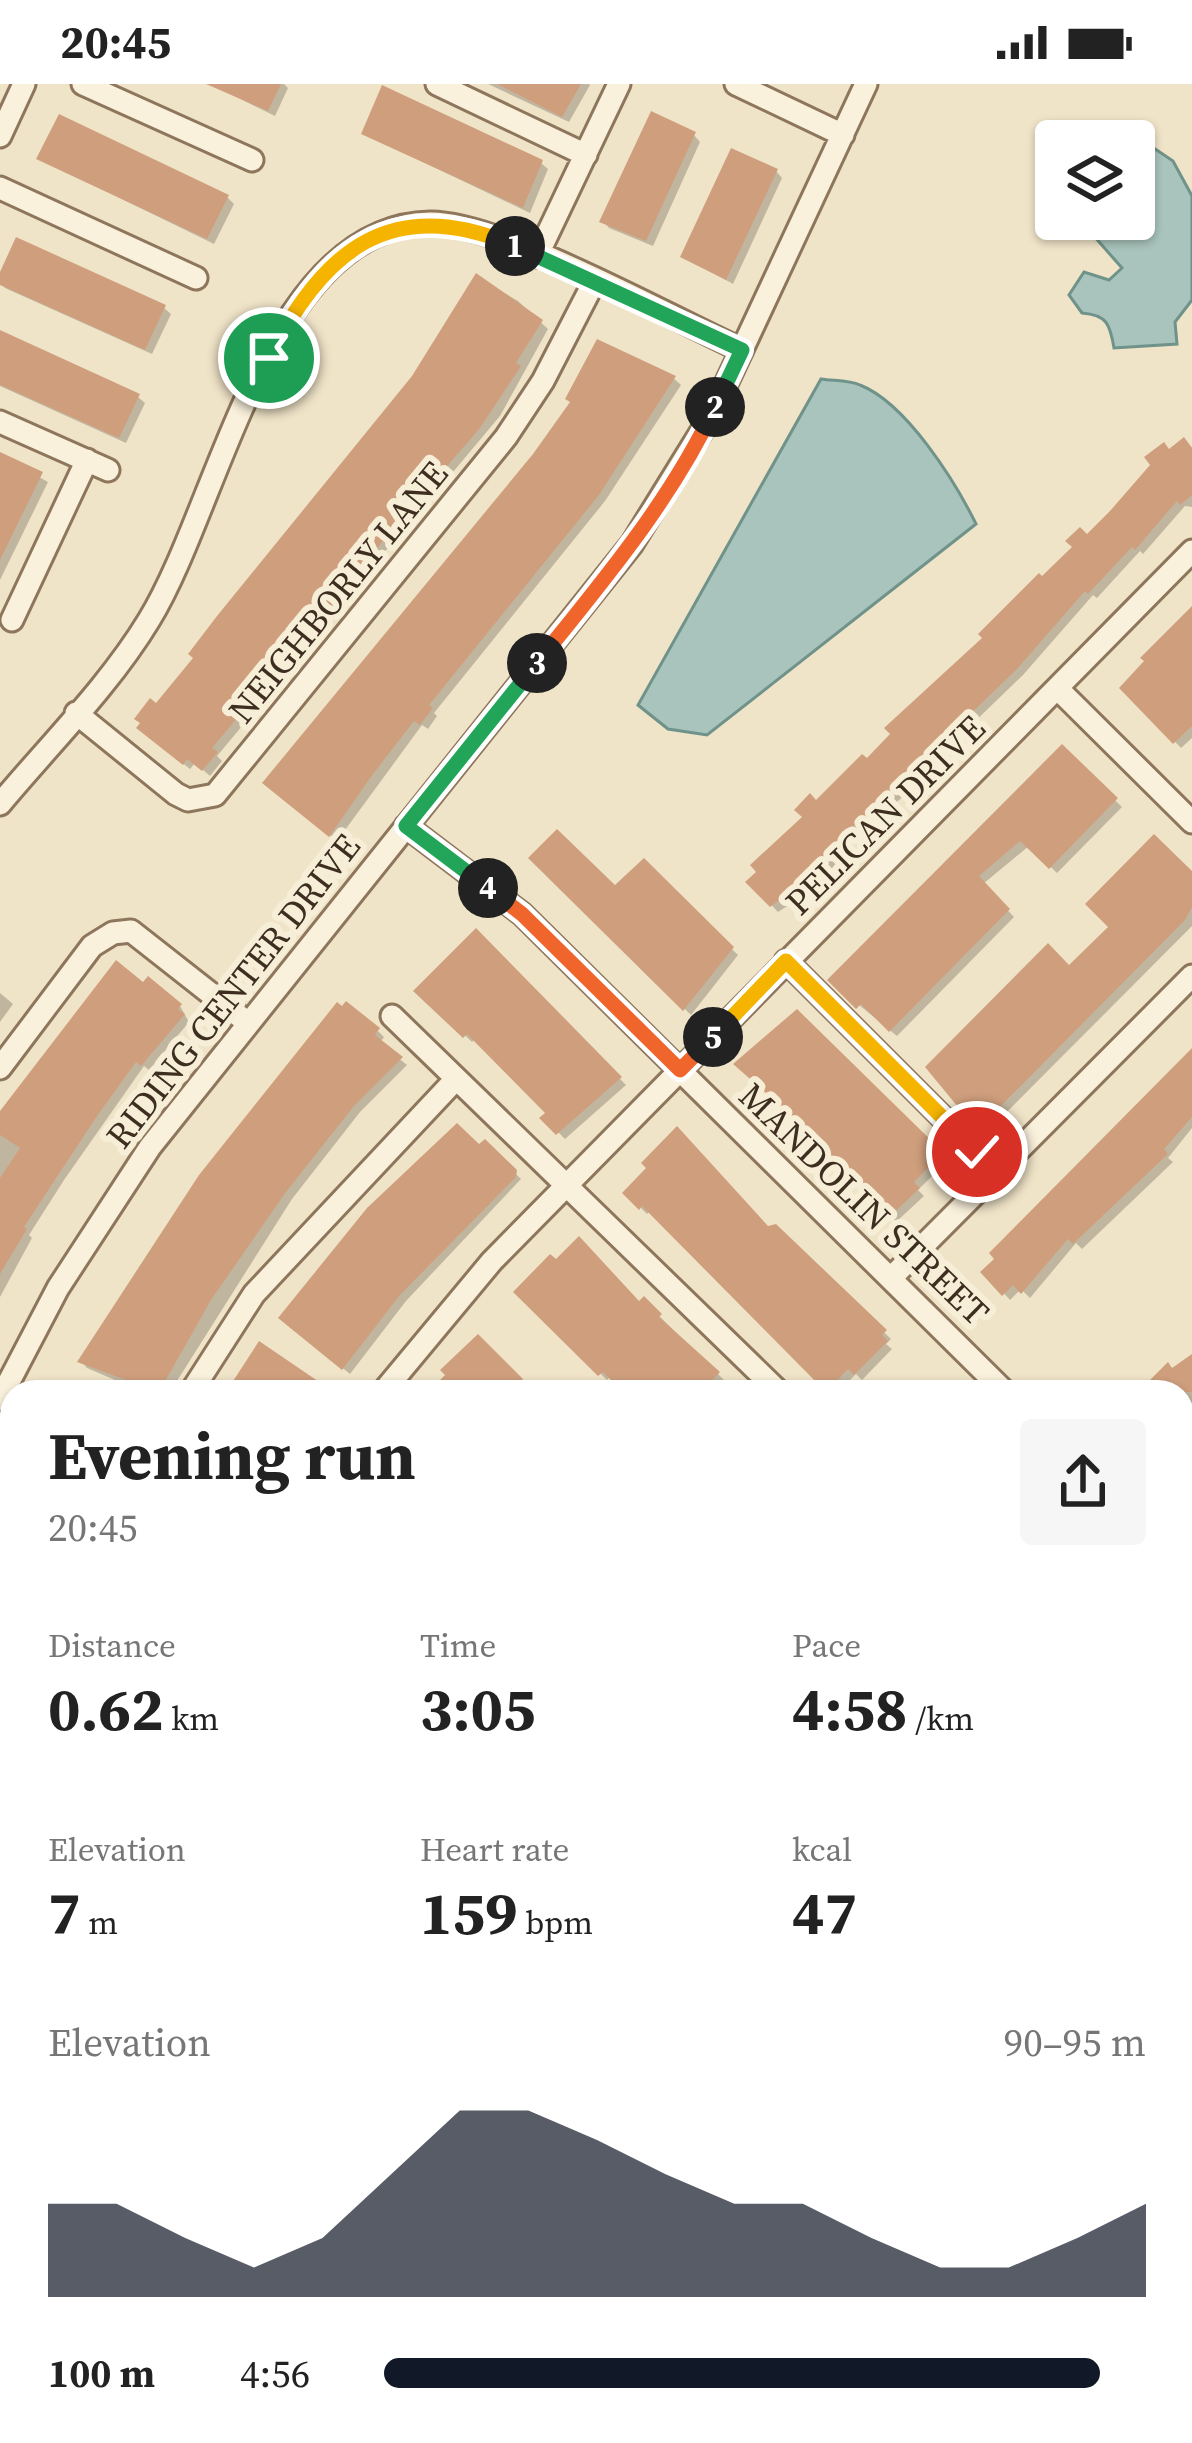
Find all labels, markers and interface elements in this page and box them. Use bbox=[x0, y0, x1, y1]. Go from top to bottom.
text: 20:45 bbox=[60, 11, 171, 73]
map controls bbox=[1035, 120, 1155, 240]
button: layers bbox=[1035, 120, 1155, 240]
pin: 1 bbox=[485, 216, 545, 276]
text: 1 bbox=[506, 223, 524, 268]
pin bbox=[218, 307, 320, 409]
icon: arrive bbox=[236, 325, 302, 391]
pin: 2 bbox=[685, 377, 745, 437]
text: 2 bbox=[706, 384, 724, 429]
street label: NEIGHBORLY LANE bbox=[217, 451, 459, 733]
pin: 3 bbox=[507, 633, 567, 693]
text: 3 bbox=[528, 640, 546, 685]
street label: PELICAN DRIVE bbox=[774, 704, 996, 926]
street label: RIDING CENTER DRIVE bbox=[95, 824, 371, 1158]
pin: 4 bbox=[458, 858, 518, 918]
text: 4 bbox=[479, 865, 497, 910]
pin: 5 bbox=[683, 1007, 743, 1067]
text: 5 bbox=[704, 1014, 722, 1059]
street label: MANDOLIN STREET bbox=[728, 1072, 1000, 1336]
pin bbox=[926, 1101, 1028, 1203]
icon: check bbox=[944, 1119, 1010, 1185]
text: Evening run bbox=[48, 1411, 416, 1501]
button: share bbox=[1020, 1419, 1146, 1545]
text: 20:45 bbox=[48, 1501, 138, 1554]
text: Distance bbox=[48, 1623, 176, 1668]
text: Time bbox=[420, 1623, 496, 1668]
text: Pace bbox=[792, 1623, 861, 1668]
text: 0.62 bbox=[48, 1668, 164, 1750]
text: 3:05 bbox=[420, 1668, 536, 1750]
text: 4:58 bbox=[792, 1668, 908, 1750]
text: km bbox=[164, 1696, 219, 1741]
text: /km bbox=[908, 1696, 974, 1741]
text: Elevation bbox=[48, 1827, 186, 1872]
text: Heart rate bbox=[420, 1827, 569, 1872]
text: kcal bbox=[792, 1827, 852, 1872]
text: 7 bbox=[48, 1872, 81, 1954]
text: 159 bbox=[420, 1872, 518, 1954]
text: 47 bbox=[792, 1872, 857, 1954]
text: m bbox=[81, 1900, 118, 1945]
text: bpm bbox=[518, 1900, 593, 1945]
text: Elevation bbox=[48, 2016, 211, 2069]
text: 90–95 m bbox=[1004, 2016, 1146, 2069]
text: 100 m bbox=[48, 2347, 155, 2400]
text: 4:56 bbox=[240, 2347, 310, 2400]

